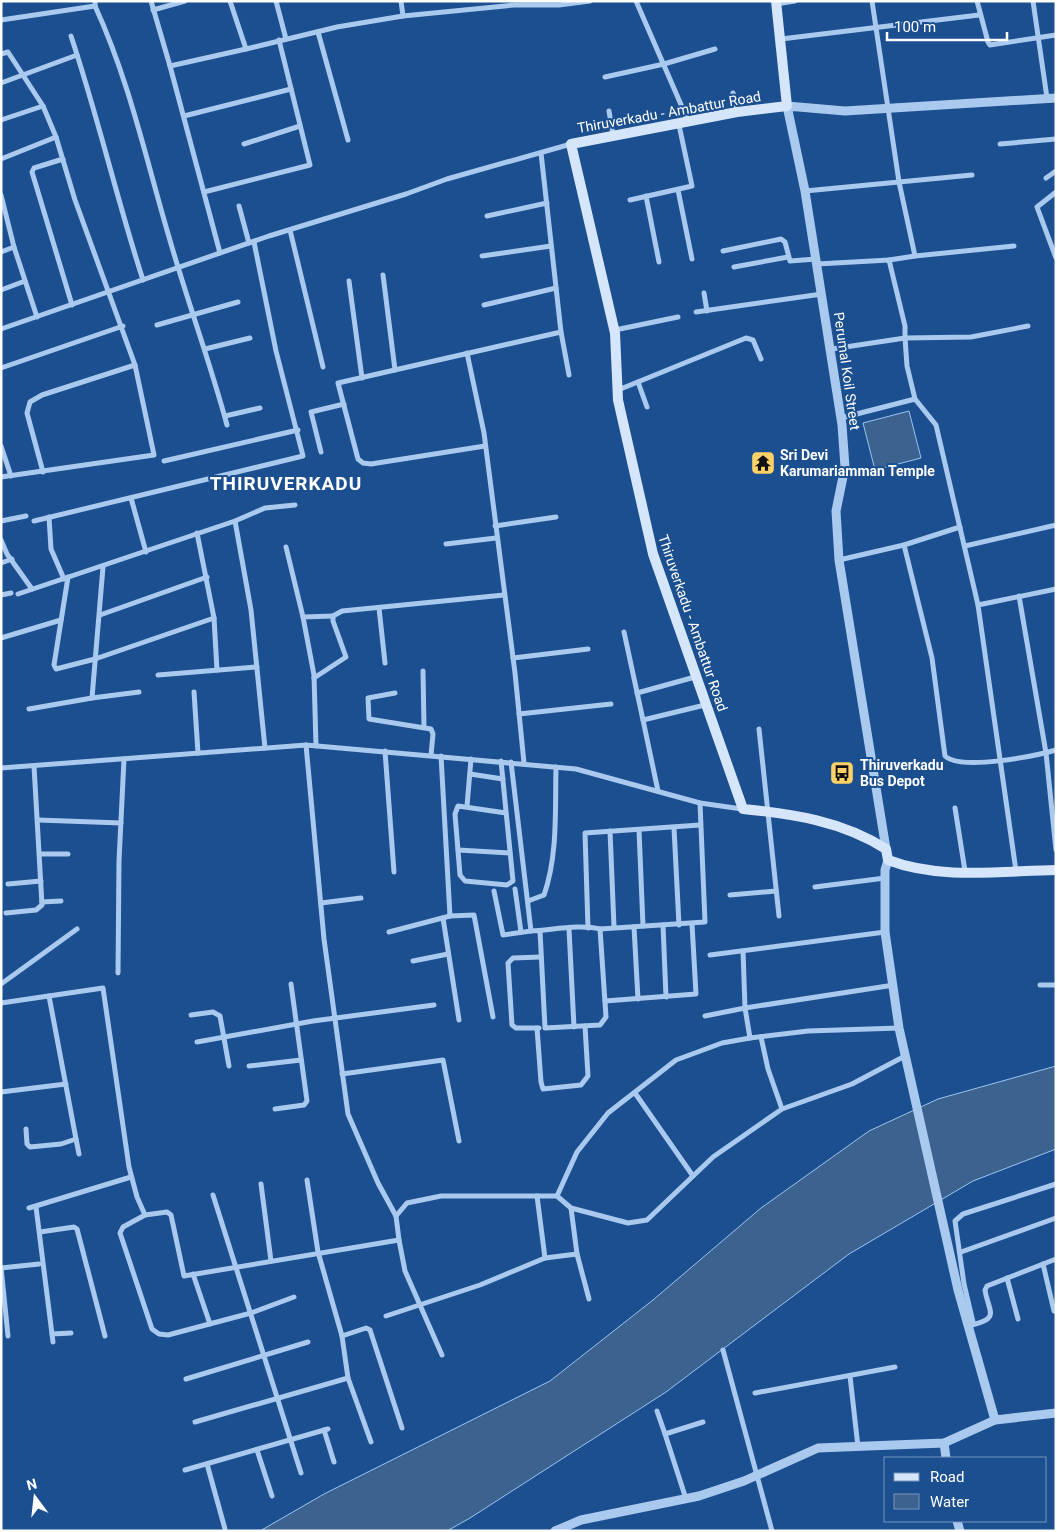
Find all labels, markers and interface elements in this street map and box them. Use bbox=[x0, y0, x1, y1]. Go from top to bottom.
scale bar bbox=[887, 10, 1007, 42]
text: 100 m bbox=[894, 18, 936, 36]
street label: Thiruverkadu - Ambattur Road bbox=[576, 88, 762, 136]
street label: Perumal Koil Street bbox=[831, 311, 863, 432]
place label: Sri Devi Karumariamman Temple bbox=[780, 447, 935, 479]
temple icon: Sri Devi Karumariamman Temple bbox=[750, 450, 776, 476]
district label: THIRUVERKADU bbox=[210, 472, 362, 495]
street label: Thiruverkadu - Ambattur Road bbox=[655, 532, 731, 714]
place label: Thiruverkadu Bus Depot bbox=[860, 757, 944, 789]
bus stop icon: Thiruverkadu Bus Depot bbox=[829, 760, 855, 786]
legend bbox=[884, 1457, 1047, 1522]
text: Road bbox=[930, 1468, 964, 1486]
north arrow bbox=[10, 1472, 60, 1522]
text: N bbox=[25, 1475, 38, 1493]
text: Water bbox=[930, 1493, 969, 1511]

